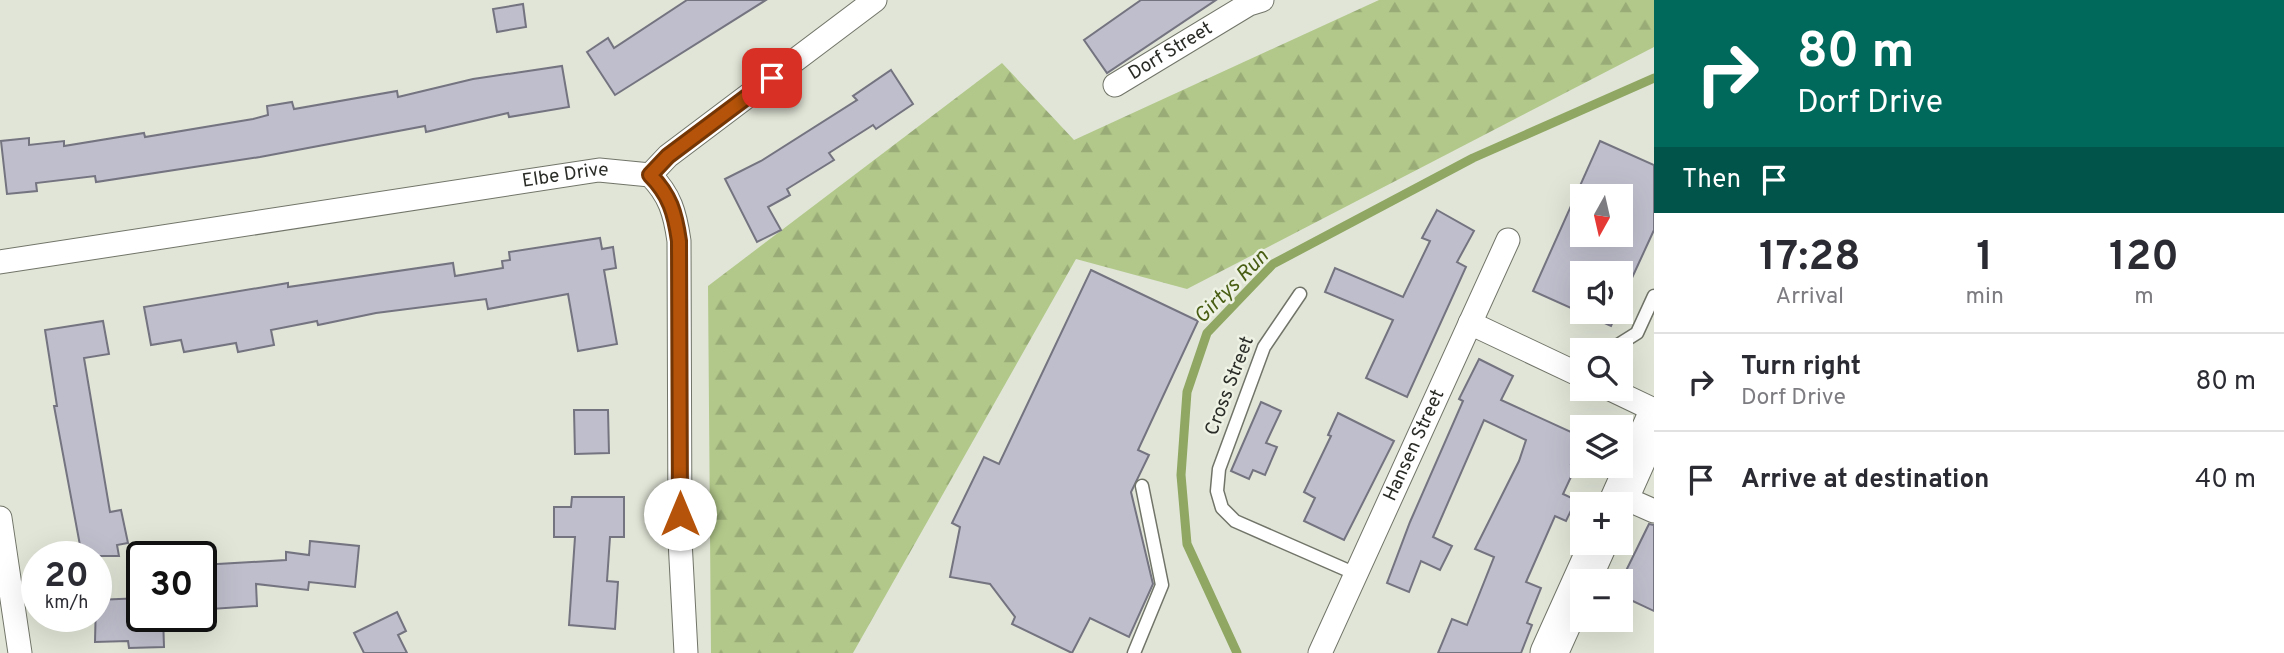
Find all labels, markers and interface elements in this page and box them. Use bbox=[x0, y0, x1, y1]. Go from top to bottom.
street label: Dorf Street bbox=[1124, 17, 1217, 86]
text: 80 m bbox=[1797, 23, 1914, 85]
icon: right bbox=[1682, 28, 1773, 119]
pin bbox=[742, 48, 802, 108]
icon: arrive bbox=[753, 59, 791, 97]
text: Dorf Drive bbox=[1797, 84, 1943, 124]
street label: Elbe Drive bbox=[520, 158, 610, 194]
icon: arrive bbox=[1755, 161, 1793, 199]
text: Then bbox=[1682, 164, 1741, 197]
north arrow bbox=[1570, 184, 1633, 247]
map controls bbox=[1570, 184, 1633, 632]
text: 17:28 bbox=[1759, 232, 1861, 285]
text: 1 bbox=[1976, 232, 1993, 285]
text: 120 bbox=[2109, 232, 2179, 285]
water label: Girtys Run bbox=[1189, 244, 1275, 330]
button: sound bbox=[1570, 261, 1633, 324]
text: Arrival bbox=[1776, 283, 1844, 312]
text: min bbox=[1966, 283, 2004, 312]
text: m bbox=[2134, 283, 2154, 312]
street label: Cross Street bbox=[1200, 333, 1260, 439]
button: search bbox=[1570, 338, 1633, 401]
text: Turn right bbox=[1741, 351, 1861, 384]
icon: right bbox=[1682, 363, 1720, 401]
text: 80 m bbox=[2196, 366, 2256, 399]
text: Dorf Drive bbox=[1741, 384, 1846, 413]
street label: Hansen Street bbox=[1379, 386, 1450, 505]
button: layers bbox=[1570, 415, 1633, 478]
icon: arrive bbox=[1682, 461, 1720, 499]
text: Arrive at destination bbox=[1741, 464, 1989, 497]
text: 40 m bbox=[2195, 464, 2256, 497]
position arrow bbox=[643, 477, 717, 551]
button: + bbox=[1570, 492, 1633, 555]
speed limit sign: 30 bbox=[126, 541, 217, 632]
text: 20 bbox=[44, 555, 89, 599]
button: − bbox=[1570, 569, 1633, 632]
text: km/h bbox=[45, 592, 88, 615]

